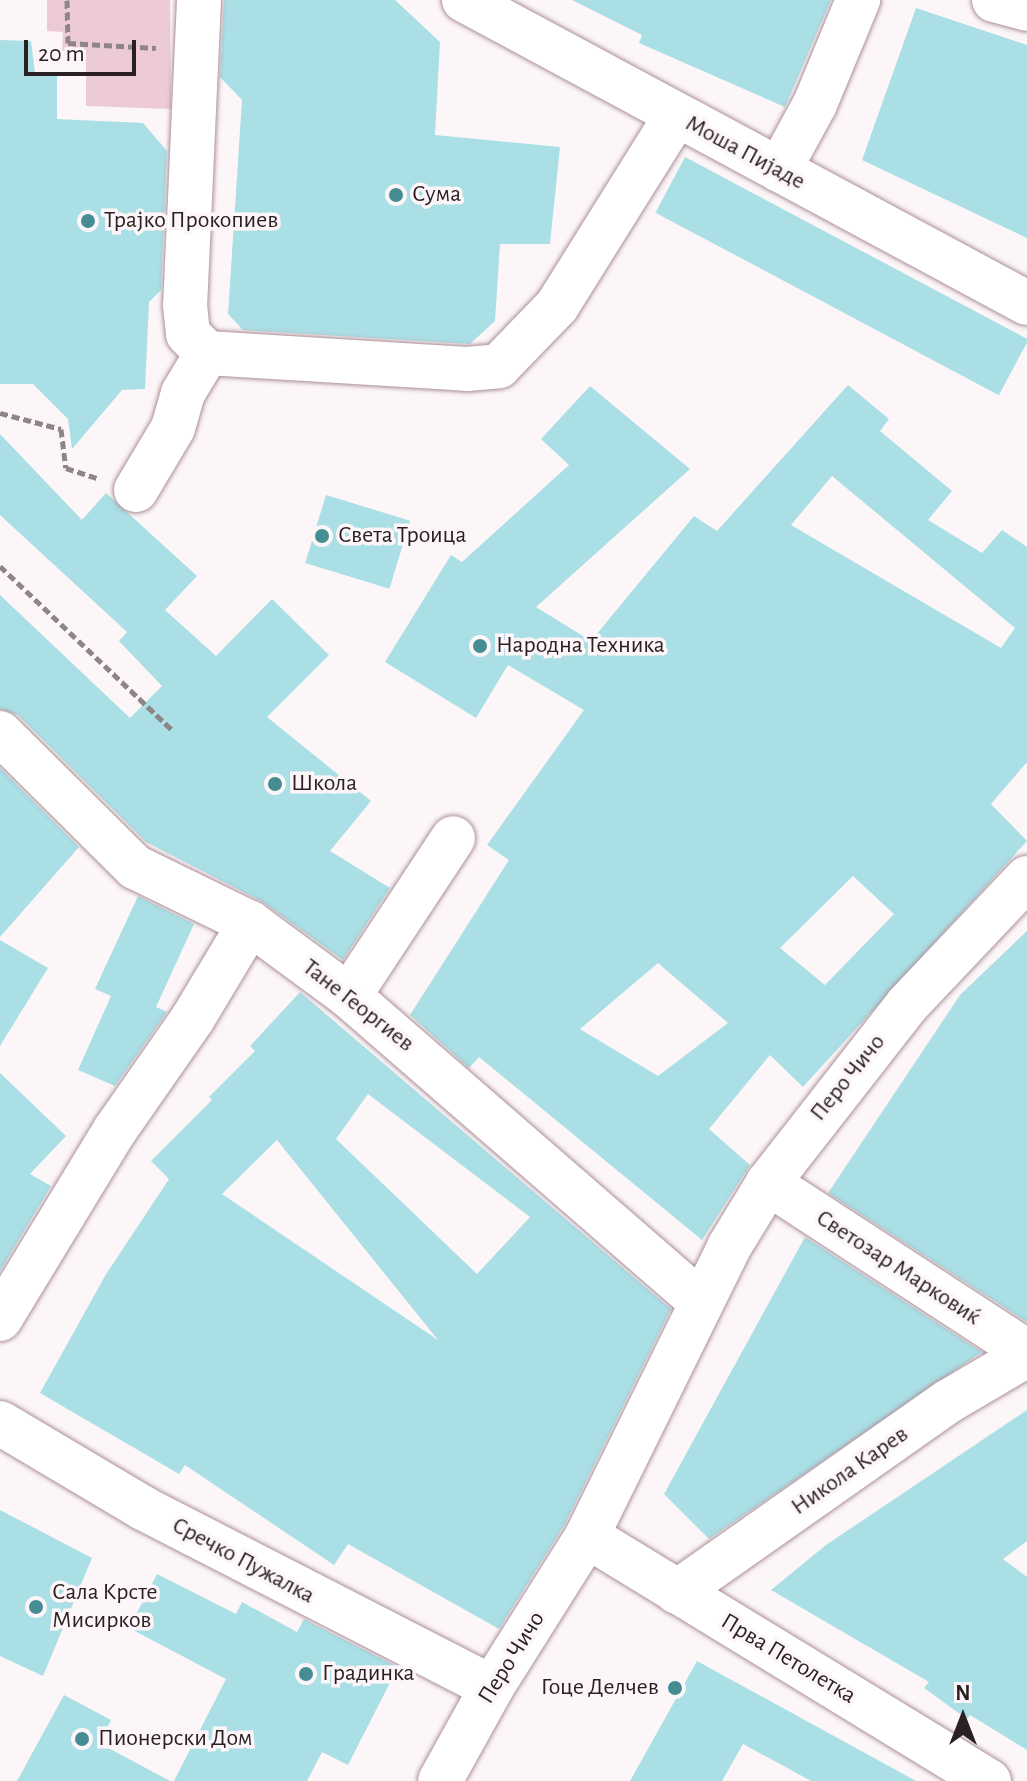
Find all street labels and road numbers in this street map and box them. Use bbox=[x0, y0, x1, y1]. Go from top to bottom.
street label: Моша Пијаде bbox=[680, 109, 810, 197]
street label: Тане Георгиев bbox=[296, 953, 420, 1059]
street label: Перо Чичо bbox=[804, 1029, 892, 1127]
street label: Светозар Марковиќ bbox=[810, 1204, 986, 1332]
street label: Никола Карев bbox=[786, 1420, 914, 1522]
street label: Сречко Пужалка bbox=[167, 1511, 319, 1611]
street label: Перо Чичо bbox=[472, 1606, 552, 1710]
street label: Прва Петолетка bbox=[715, 1607, 861, 1711]

